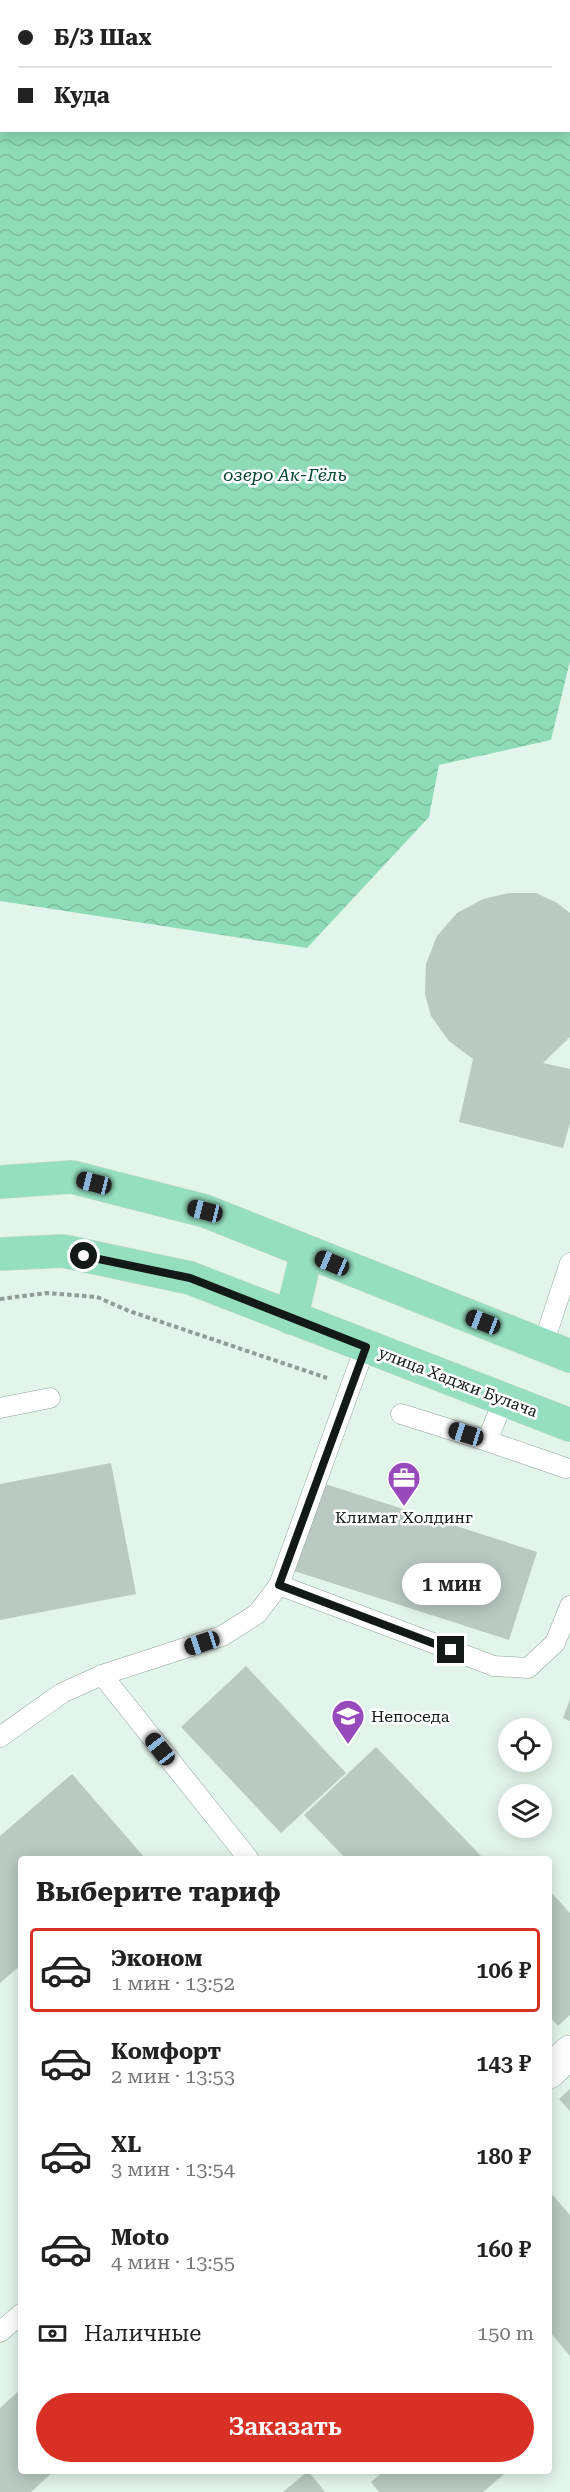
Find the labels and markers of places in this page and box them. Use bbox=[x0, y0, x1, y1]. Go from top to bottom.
office icon: Климат Холдинг bbox=[386, 1460, 422, 1507]
place label: Климат Холдинг bbox=[335, 1508, 473, 1527]
school or university icon: Непоседа bbox=[330, 1698, 366, 1745]
place label: Непоседа bbox=[371, 1707, 450, 1726]

